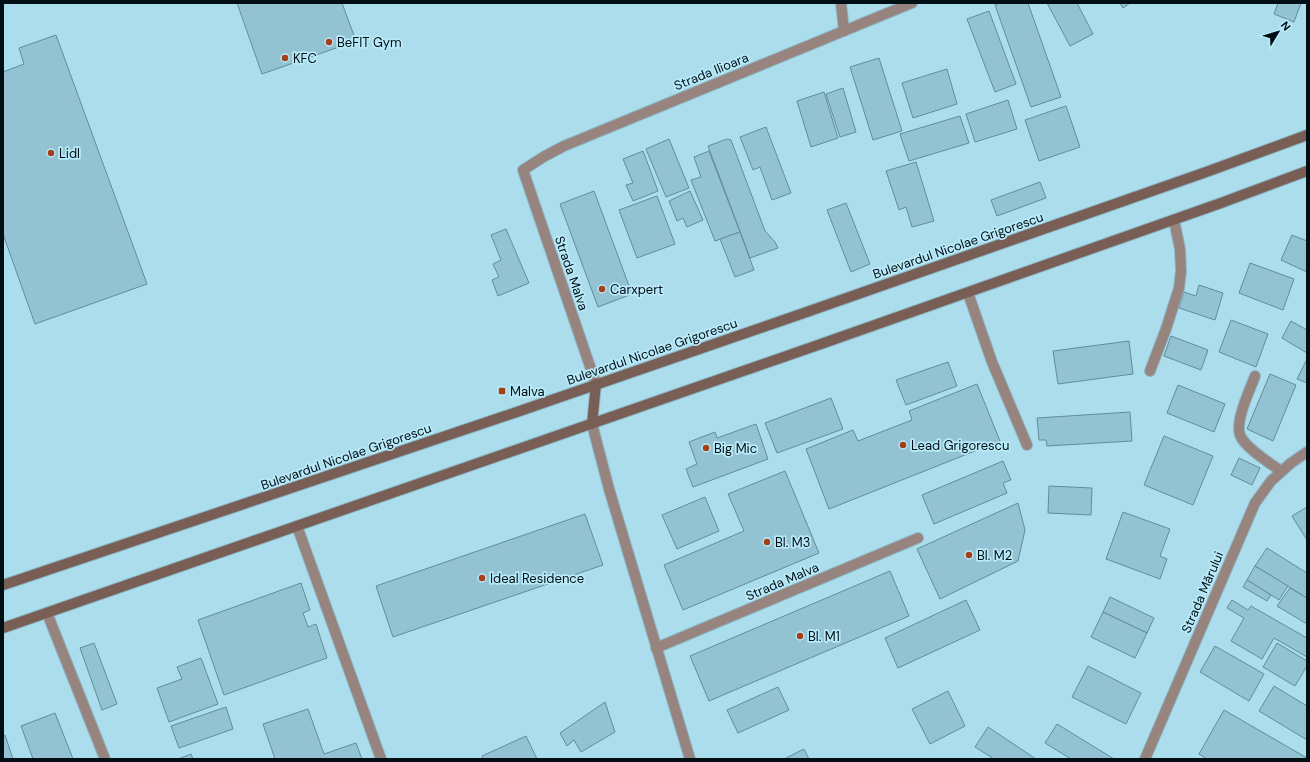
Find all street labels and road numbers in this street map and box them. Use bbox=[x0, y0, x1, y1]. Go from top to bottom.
street label: Strada Ilioara bbox=[671, 49, 751, 94]
street label: Bulevardul Nicolae Grigorescu bbox=[871, 208, 1046, 283]
street label: Strada Malva bbox=[551, 234, 592, 313]
street label: Bulevardul Nicolae Grigorescu bbox=[565, 314, 740, 389]
street label: Bulevardul Nicolae Grigorescu bbox=[259, 419, 434, 494]
street label: Strada Mărului bbox=[1178, 549, 1227, 636]
street label: Strada Malva bbox=[743, 558, 821, 604]

